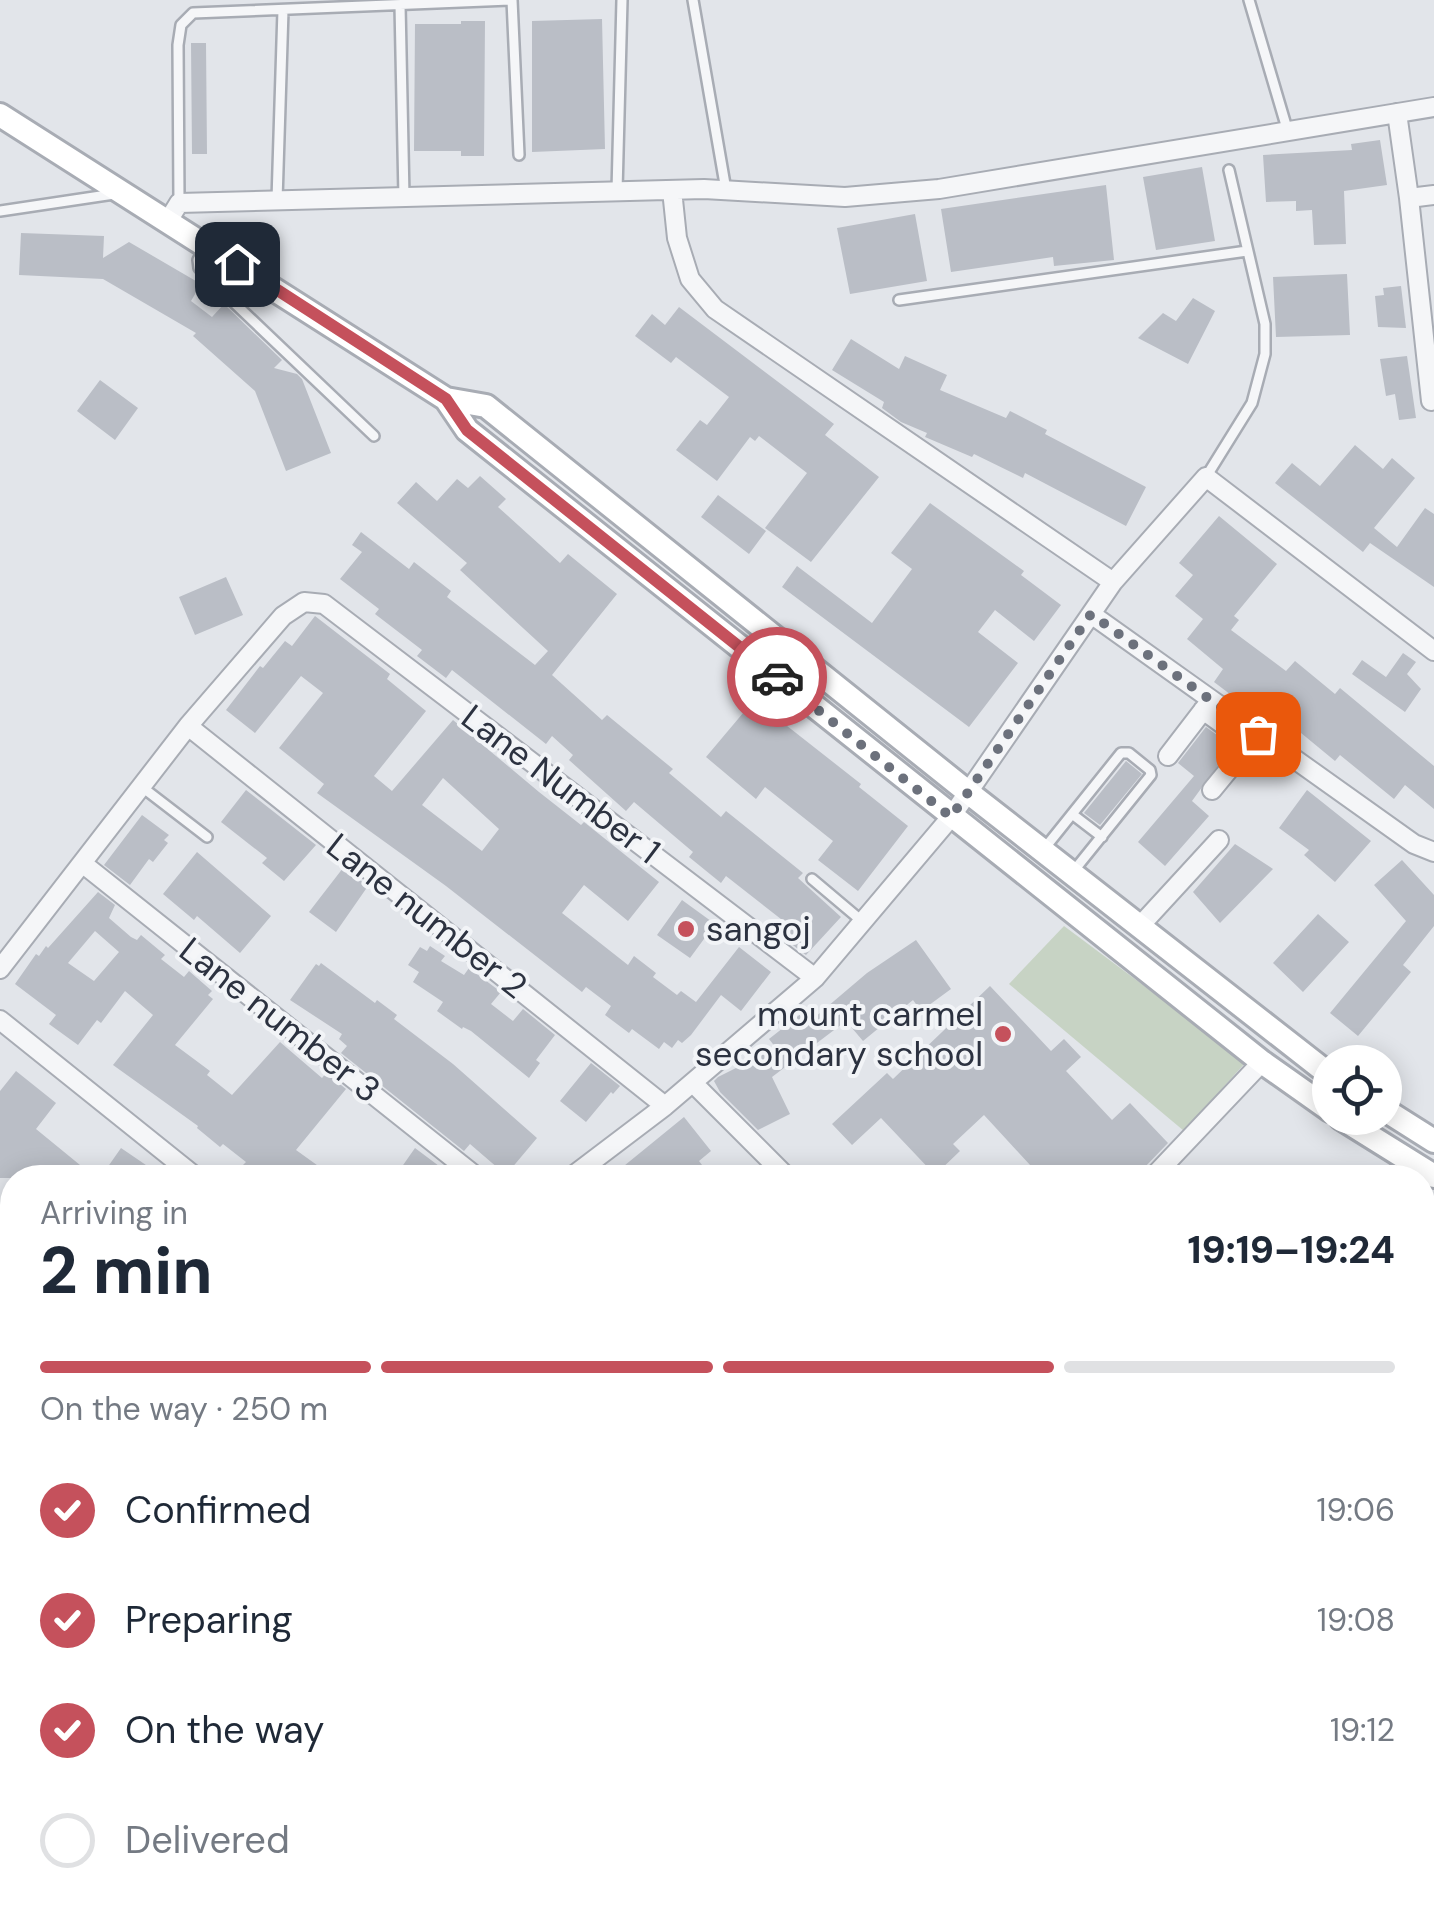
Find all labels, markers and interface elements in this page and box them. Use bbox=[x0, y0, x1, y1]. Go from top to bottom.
pin bbox=[195, 222, 280, 307]
icon: home bbox=[210, 237, 265, 292]
courier bbox=[727, 627, 827, 727]
icon: car bbox=[750, 650, 805, 705]
pin bbox=[1216, 692, 1301, 777]
street label: Lane Number 1 bbox=[452, 694, 670, 874]
icon: bag bbox=[1231, 707, 1286, 762]
street label: Lane number 2 bbox=[317, 823, 537, 1009]
place label: sangoj bbox=[706, 906, 811, 952]
marker: sangoj bbox=[675, 918, 697, 940]
street label: Lane number 3 bbox=[170, 927, 390, 1113]
place label: mount carmel secondary school bbox=[695, 991, 983, 1077]
marker: mount carmel secondary school bbox=[992, 1023, 1014, 1045]
map controls bbox=[1312, 1045, 1402, 1135]
button: locate bbox=[1312, 1045, 1402, 1135]
text: Arriving in bbox=[40, 1192, 188, 1234]
text: 19:19–19:24 bbox=[1188, 1225, 1395, 1275]
text: 2 min bbox=[40, 1229, 213, 1313]
text: On the way · 250 m bbox=[40, 1388, 328, 1430]
icon: check bbox=[40, 1483, 95, 1538]
text: Confirmed bbox=[125, 1485, 311, 1535]
text: 19:06 bbox=[1316, 1489, 1395, 1531]
icon: check bbox=[40, 1593, 95, 1648]
text: Preparing bbox=[125, 1595, 293, 1645]
text: 19:08 bbox=[1317, 1599, 1395, 1641]
icon: check bbox=[40, 1703, 95, 1758]
text: On the way bbox=[125, 1705, 324, 1755]
text: 19:12 bbox=[1330, 1709, 1395, 1751]
text: Delivered bbox=[125, 1815, 290, 1865]

